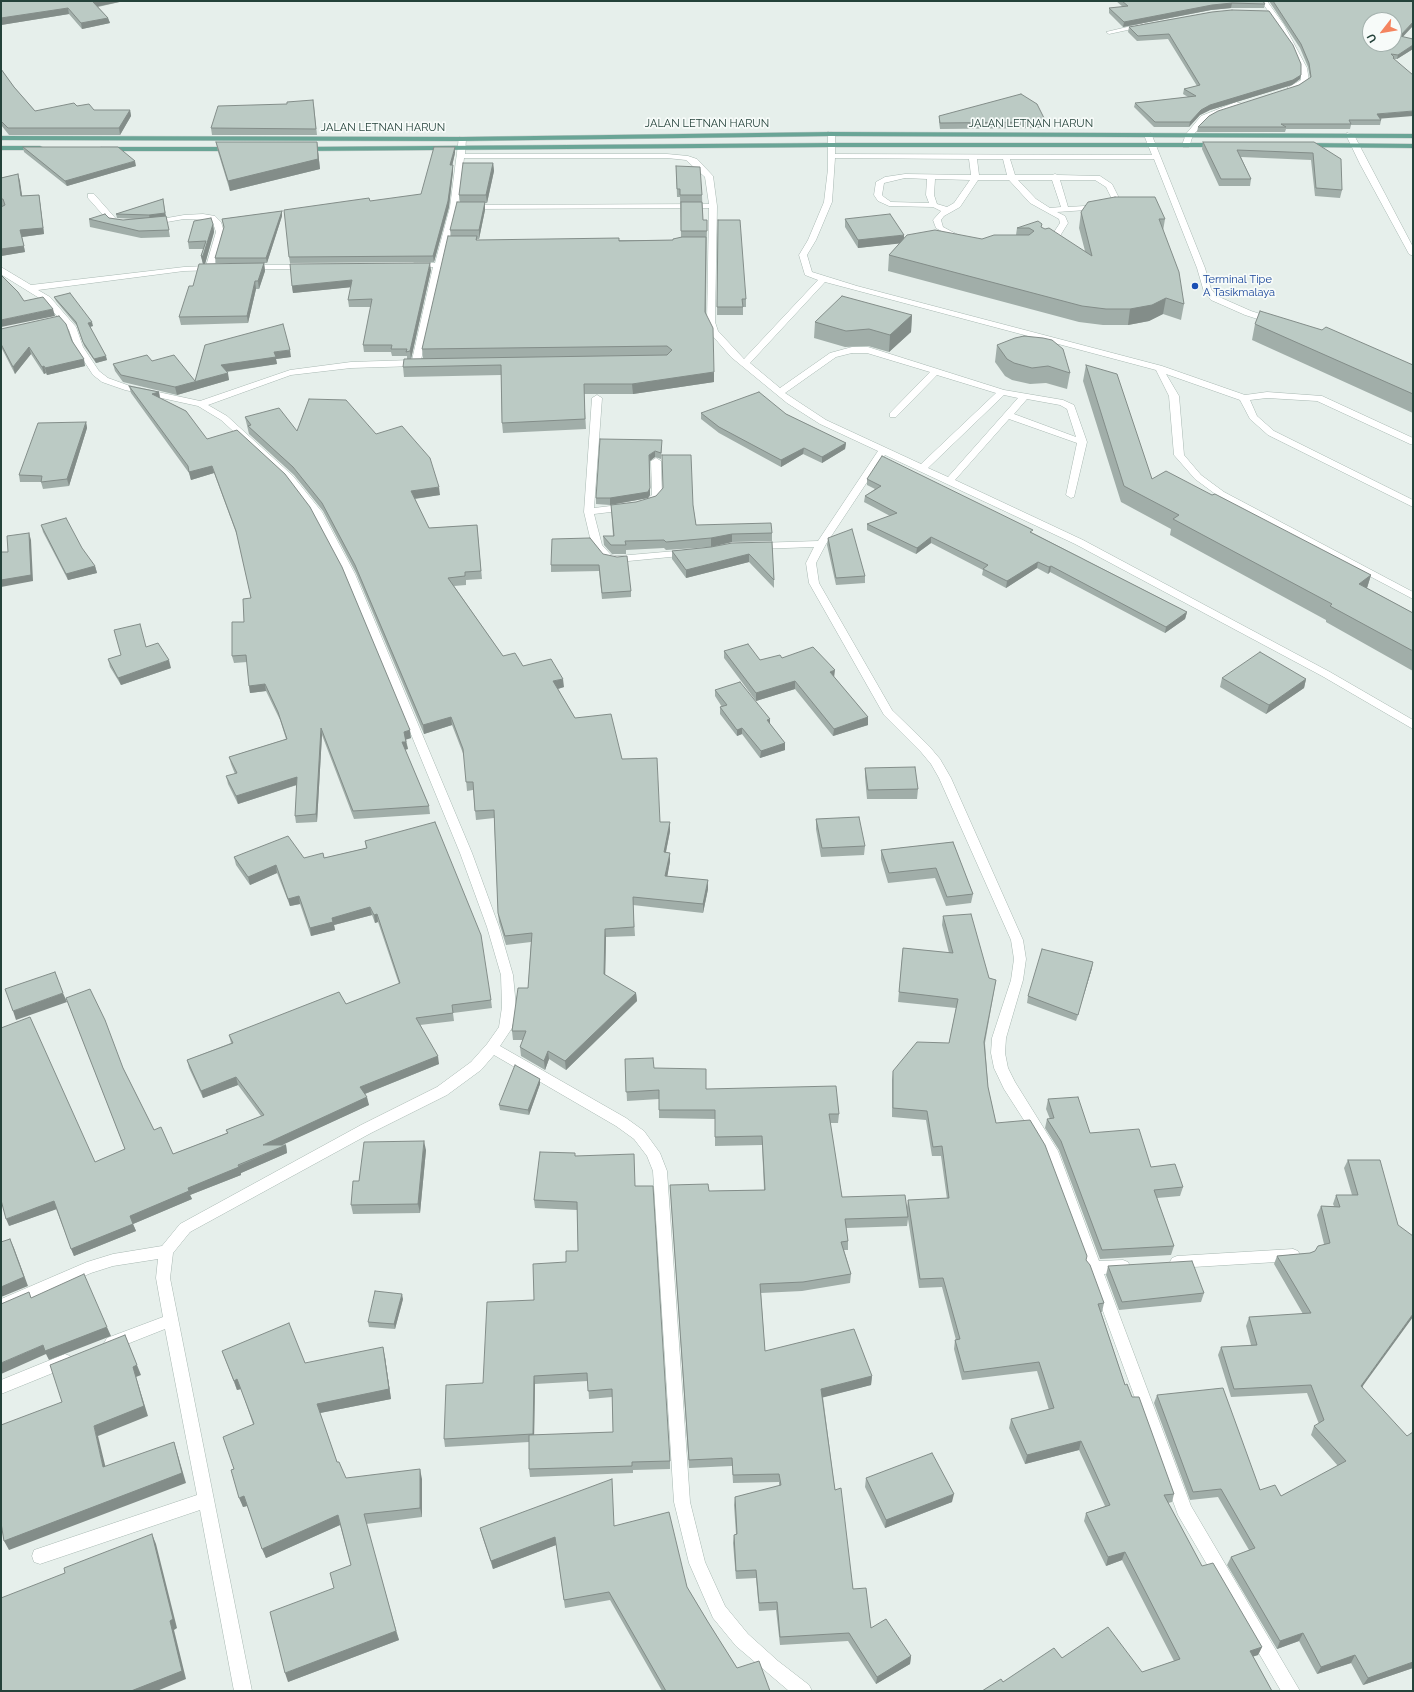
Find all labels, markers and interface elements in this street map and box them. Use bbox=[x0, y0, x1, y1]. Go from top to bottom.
north arrow bbox=[1362, 12, 1402, 52]
text: U bbox=[1364, 31, 1380, 45]
street label: JALAN LETNAN HARUN bbox=[645, 117, 769, 131]
street label: JALAN LETNAN HARUN bbox=[969, 117, 1093, 131]
street label: JALAN LETNAN HARUN bbox=[321, 121, 445, 135]
place label: Terminal Tipe A Tasikmalaya bbox=[1203, 273, 1275, 299]
marker: Terminal Tipe A Tasikmalaya bbox=[1190, 281, 1200, 291]

